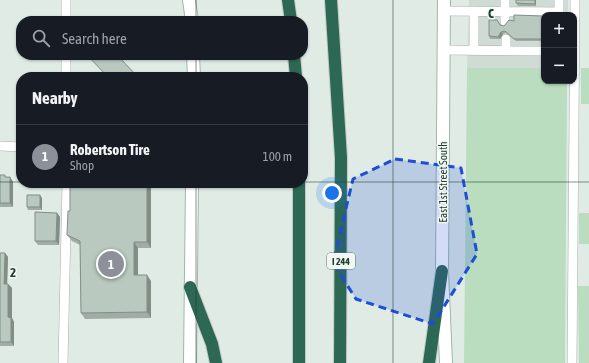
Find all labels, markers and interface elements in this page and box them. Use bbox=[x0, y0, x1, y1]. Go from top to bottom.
text: C bbox=[488, 6, 494, 21]
map controls bbox=[541, 12, 577, 84]
button: + bbox=[541, 12, 577, 48]
search box bbox=[16, 16, 308, 60]
icon: search bbox=[30, 27, 52, 49]
text: Search here bbox=[62, 30, 127, 47]
button: − bbox=[541, 48, 577, 84]
text: Nearby bbox=[32, 88, 78, 108]
text: Robertson Tire bbox=[70, 141, 150, 158]
street label: East 1st Street South bbox=[437, 141, 449, 223]
text: 1 bbox=[42, 149, 48, 164]
text: 100 m bbox=[263, 149, 292, 164]
text: Shop bbox=[70, 158, 94, 173]
your location bbox=[322, 183, 342, 203]
pin: 1 bbox=[98, 249, 124, 279]
road number: I 244 bbox=[327, 253, 355, 269]
text: 2 bbox=[10, 265, 16, 280]

